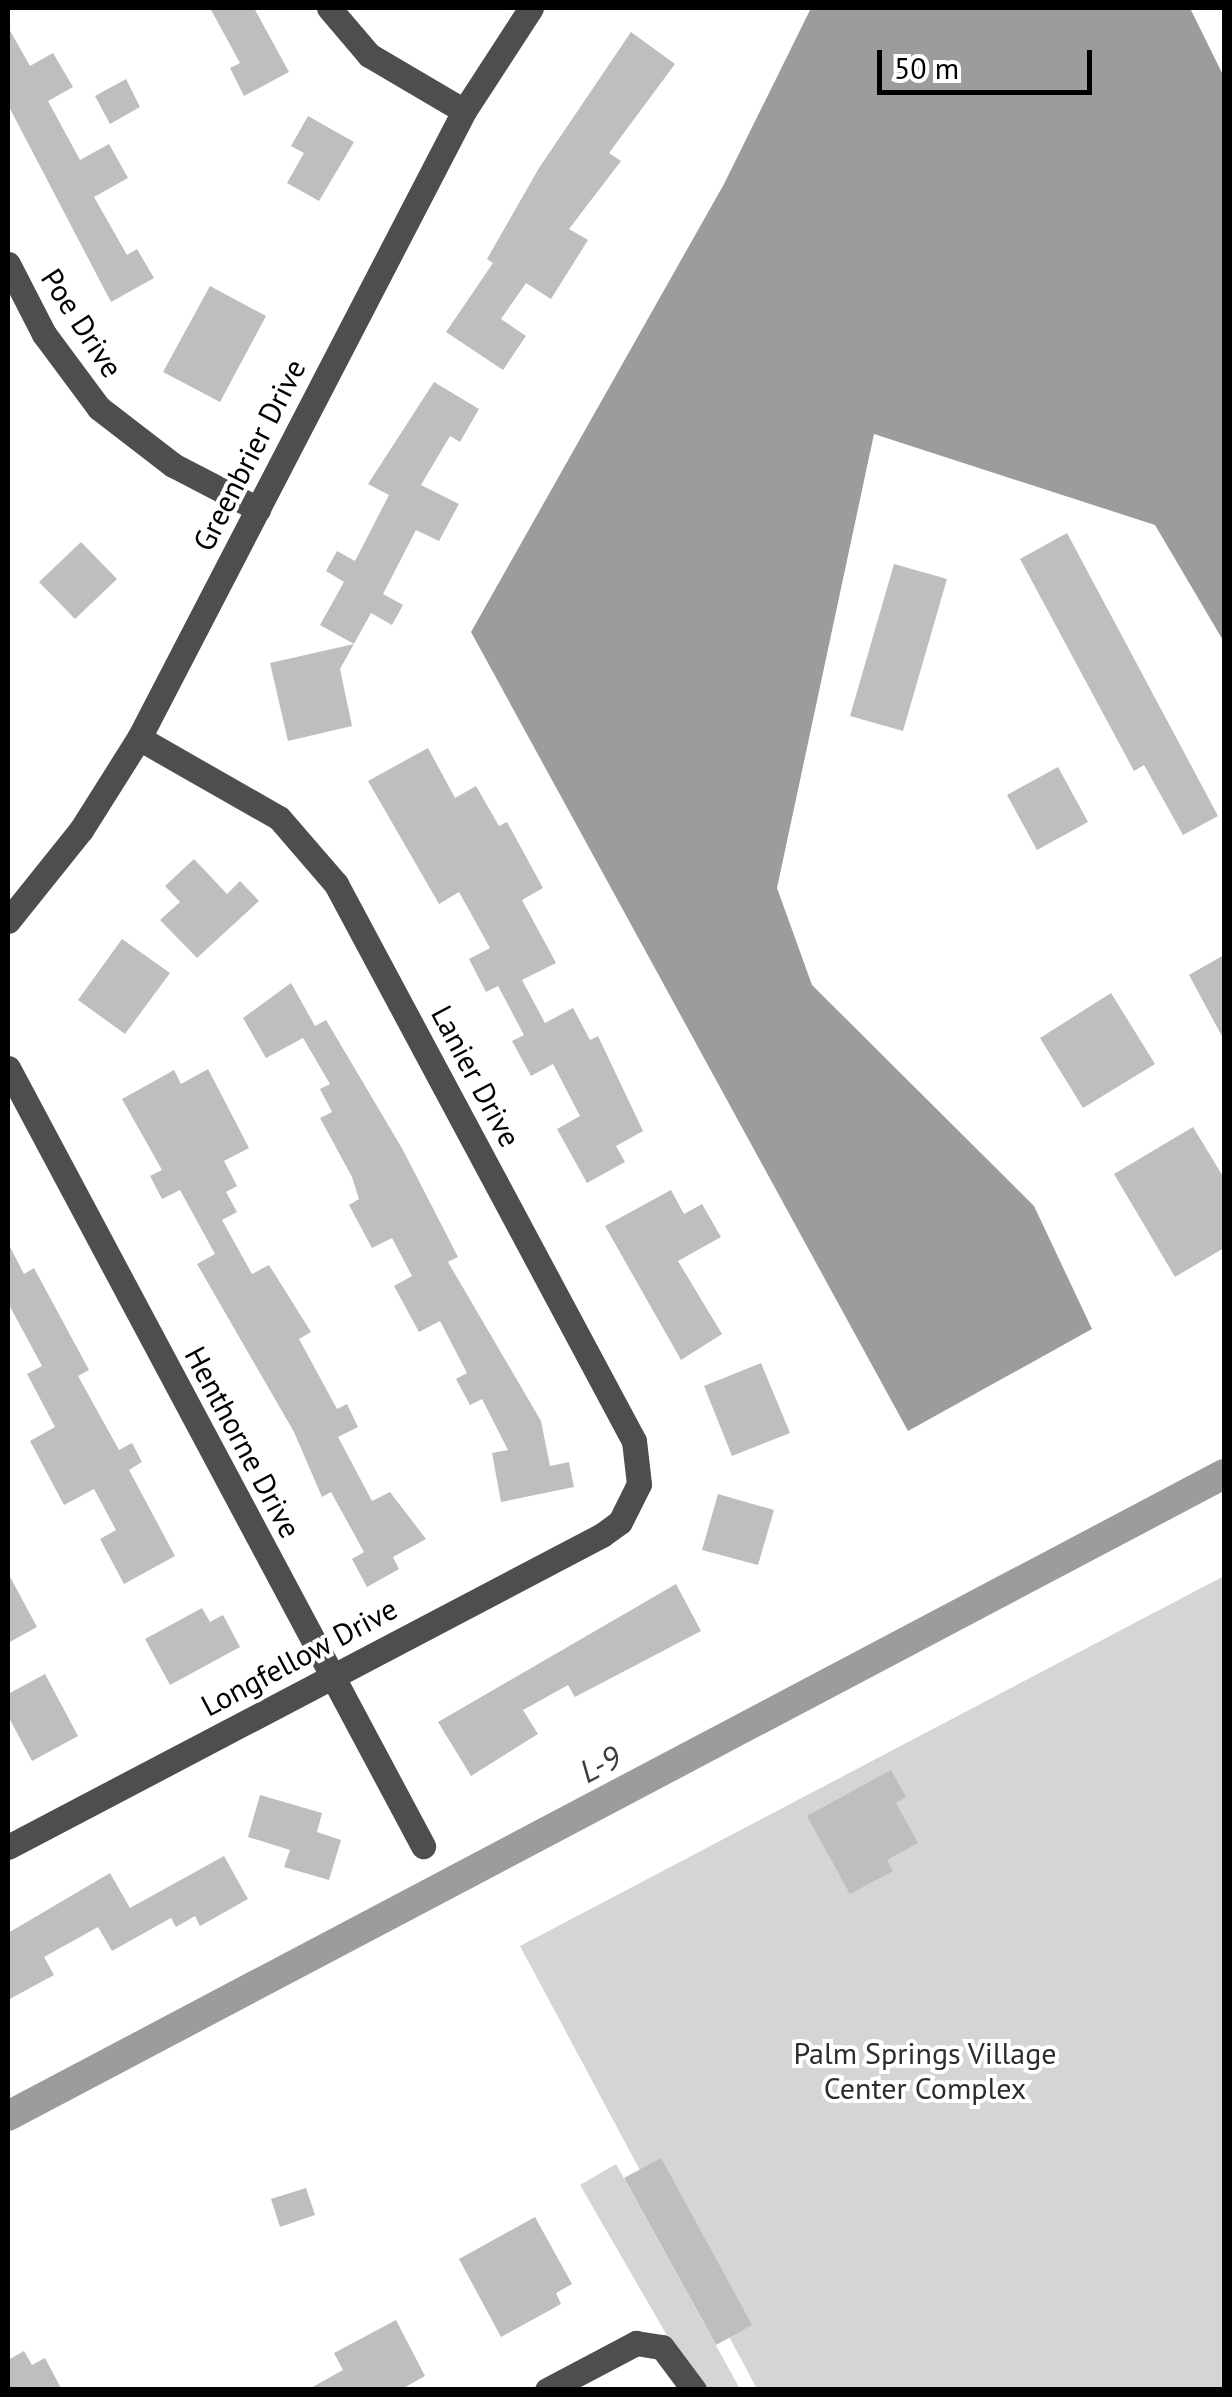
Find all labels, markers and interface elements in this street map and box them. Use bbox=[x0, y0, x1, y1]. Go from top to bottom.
scale bar bbox=[882, 30, 1097, 92]
text: 50 m bbox=[894, 48, 959, 87]
street label: Poe Drive bbox=[34, 262, 130, 384]
street label: Greenbrier Drive bbox=[185, 353, 313, 557]
street label: Lanier Drive bbox=[424, 999, 528, 1153]
street label: Henthorne Drive bbox=[177, 1340, 309, 1544]
street label: Longfellow Drive bbox=[195, 1590, 403, 1724]
water label: L-9 bbox=[573, 1737, 627, 1791]
park label: Palm Springs Village Center Complex bbox=[793, 2035, 1057, 2106]

